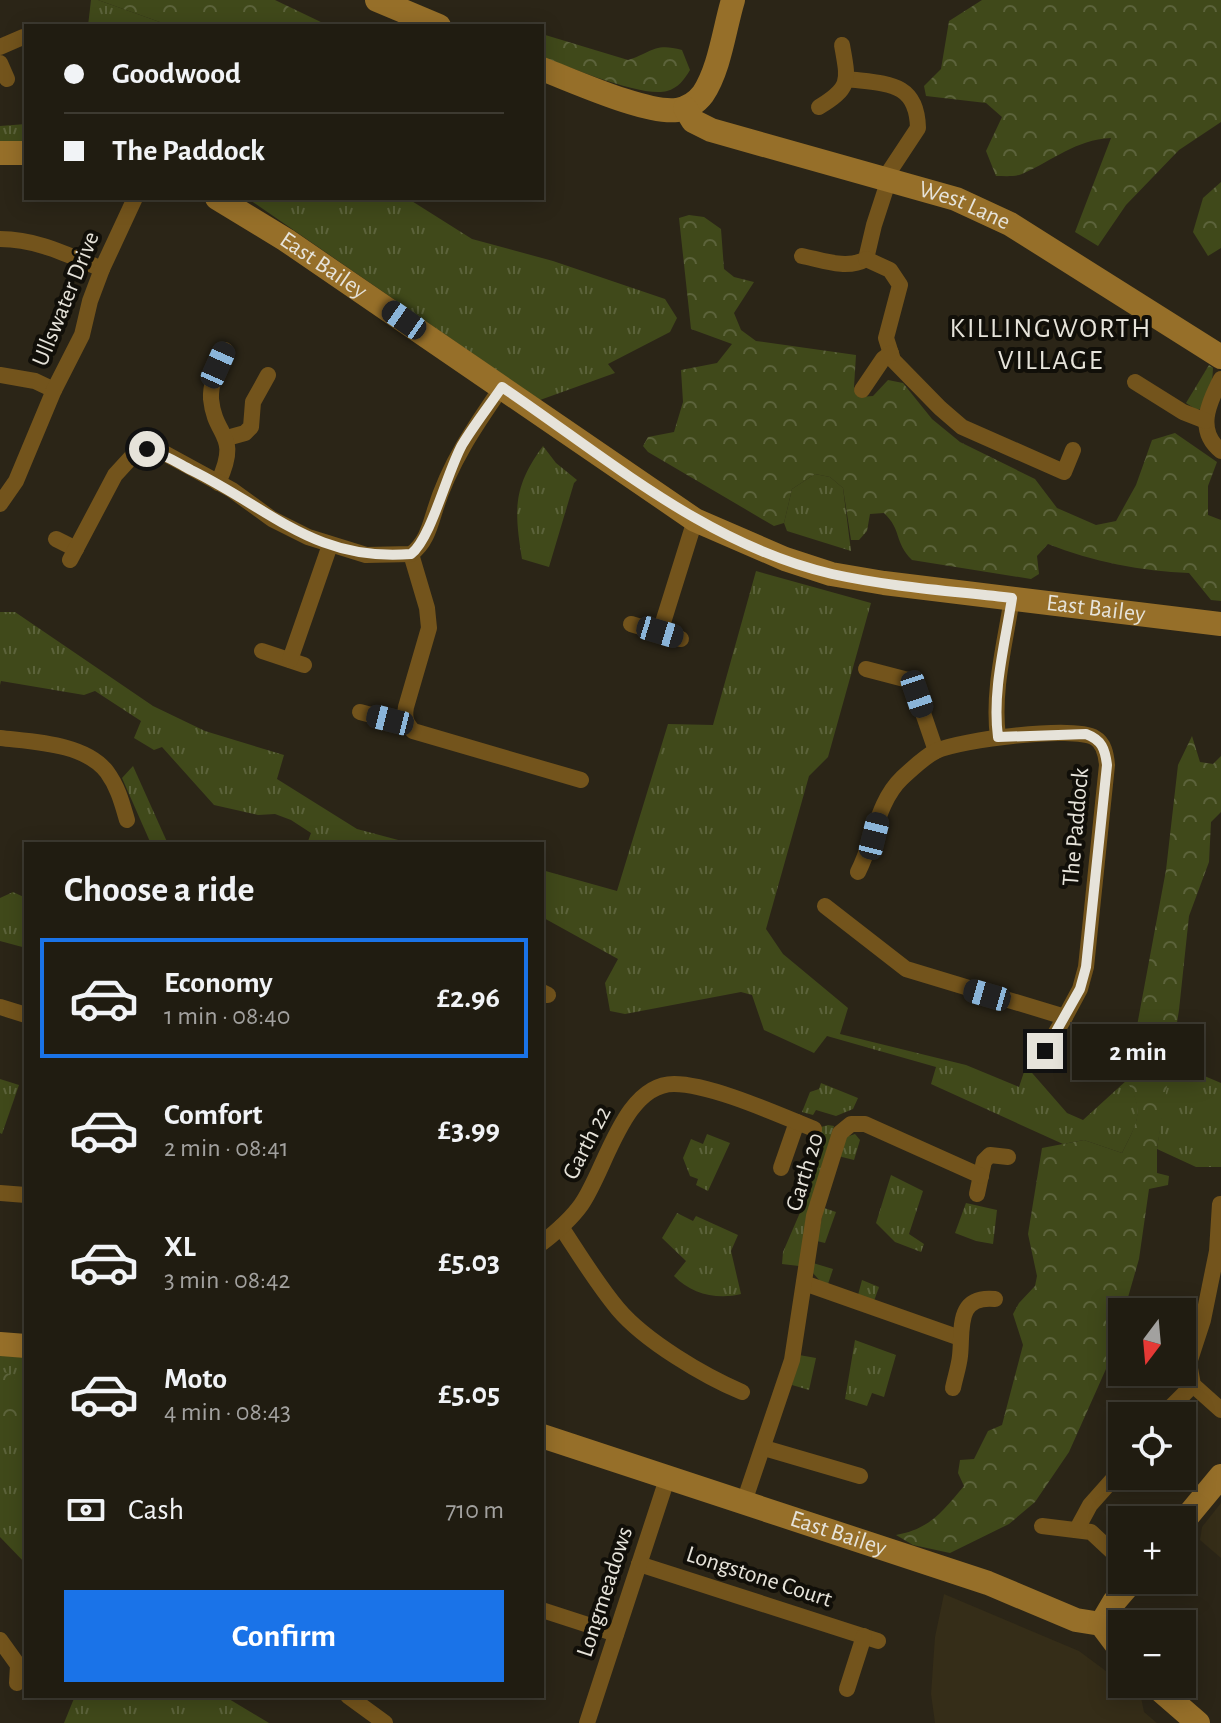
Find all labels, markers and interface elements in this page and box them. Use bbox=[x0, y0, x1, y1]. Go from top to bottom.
text: Goodwood bbox=[112, 59, 241, 89]
text: The Paddock bbox=[112, 136, 265, 166]
street label: West Lane bbox=[916, 177, 1014, 234]
street label: East Bailey bbox=[275, 227, 371, 304]
street label: Ullswater Drive bbox=[28, 228, 104, 370]
car bbox=[377, 296, 431, 344]
district label: KILLINGWORTH VILLAGE bbox=[950, 315, 1152, 375]
car bbox=[197, 338, 239, 392]
route start bbox=[129, 431, 165, 467]
street label: East Bailey bbox=[1045, 591, 1147, 627]
car bbox=[634, 614, 686, 650]
car bbox=[898, 667, 936, 721]
car bbox=[364, 703, 416, 737]
street label: The Paddock bbox=[1059, 767, 1093, 887]
car bbox=[857, 810, 891, 862]
text: Choose a ride bbox=[64, 872, 254, 908]
icon: car bbox=[68, 962, 140, 1034]
text: Economy bbox=[164, 968, 273, 998]
car bbox=[961, 977, 1013, 1013]
text: £2.96 bbox=[437, 983, 500, 1013]
text: 1 min · 08:40 bbox=[164, 1003, 291, 1029]
callout: 2 min bbox=[1073, 1023, 1205, 1079]
route end bbox=[1027, 1033, 1063, 1069]
text: 2 min bbox=[1109, 1039, 1167, 1065]
icon: car bbox=[68, 1094, 140, 1166]
text: Comfort bbox=[164, 1100, 263, 1130]
street label: Garth 22 bbox=[558, 1102, 616, 1184]
text: £3.99 bbox=[438, 1115, 500, 1145]
street label: Garth 20 bbox=[782, 1130, 828, 1214]
text: 2 min · 08:41 bbox=[164, 1135, 289, 1161]
icon: car bbox=[68, 1226, 140, 1298]
text: XL bbox=[164, 1232, 196, 1262]
text: £5.03 bbox=[438, 1247, 500, 1277]
text: 3 min · 08:42 bbox=[164, 1267, 290, 1293]
north arrow bbox=[1108, 1298, 1196, 1386]
map controls bbox=[1108, 1298, 1196, 1698]
icon: car bbox=[68, 1358, 140, 1430]
text: Moto bbox=[164, 1364, 227, 1394]
text: £5.05 bbox=[438, 1379, 500, 1409]
text: 4 min · 08:43 bbox=[164, 1399, 291, 1425]
button: locate bbox=[1108, 1402, 1196, 1490]
icon: cash bbox=[64, 1488, 108, 1532]
text: Cash bbox=[128, 1495, 184, 1525]
text: 710 m bbox=[445, 1497, 504, 1523]
button: + bbox=[1108, 1506, 1196, 1594]
street label: East Bailey bbox=[787, 1507, 889, 1561]
street label: Longmeadows bbox=[573, 1524, 637, 1660]
street label: Longstone Court bbox=[683, 1542, 835, 1612]
button: Confirm bbox=[64, 1590, 504, 1682]
button: − bbox=[1108, 1610, 1196, 1698]

